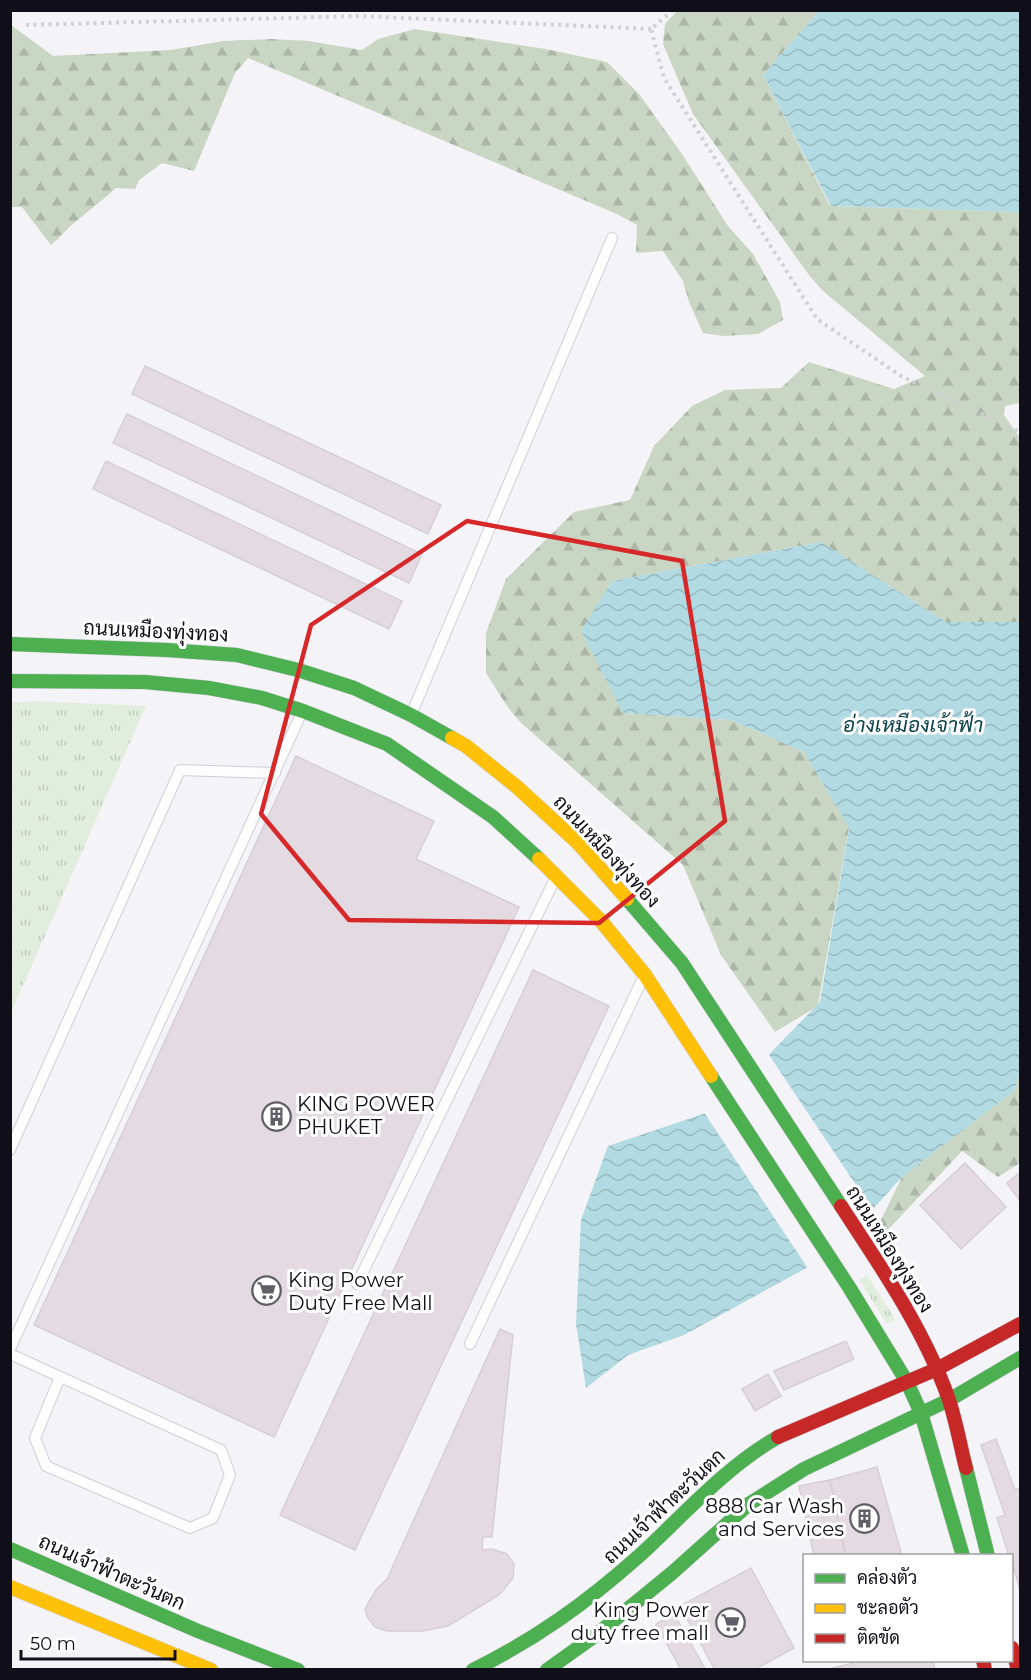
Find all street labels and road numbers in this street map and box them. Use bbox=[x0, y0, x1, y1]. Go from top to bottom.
street label: ถนนเหมืองทุ่งทอง bbox=[83, 613, 229, 649]
street label: ถนนเหมืองทุ่งทอง bbox=[547, 788, 667, 914]
street label: ถนนเหมืองทุ่งทอง bbox=[840, 1180, 940, 1318]
street label: ถนนเจ้าฟ้าตะวันตก bbox=[598, 1443, 730, 1569]
street label: ถนนเจ้าฟ้าตะวันตก bbox=[35, 1529, 189, 1615]

